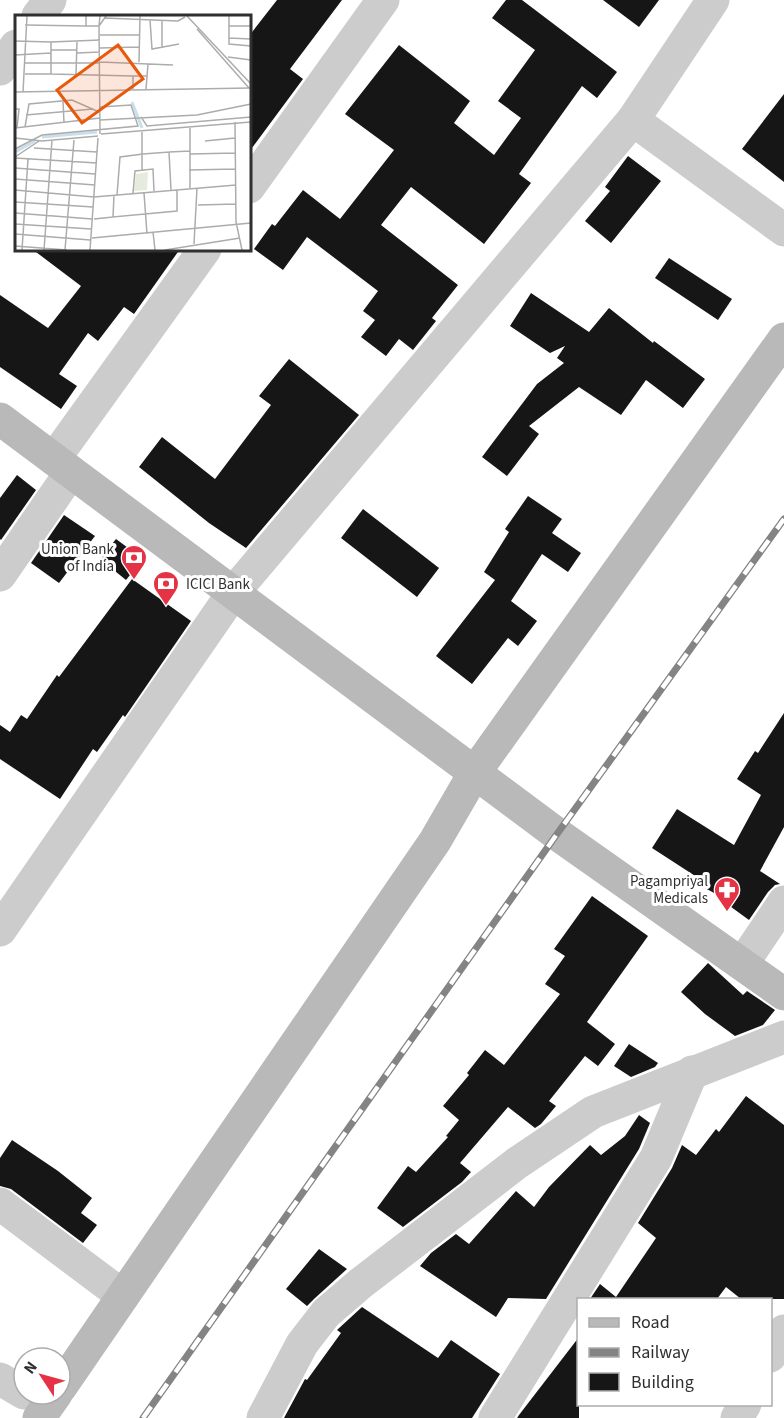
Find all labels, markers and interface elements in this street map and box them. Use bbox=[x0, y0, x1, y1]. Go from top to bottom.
inset map bbox=[15, 15, 250, 250]
place label: Union Bank of India bbox=[41, 539, 115, 577]
bank icon: Union Bank of India bbox=[119, 543, 149, 581]
bank icon: ICICI Bank bbox=[151, 569, 181, 607]
place label: ICICI Bank bbox=[186, 574, 251, 595]
place label: Pagampriyal Medicals bbox=[630, 871, 708, 909]
pharmacy icon: Pagampriyal Medicals bbox=[712, 875, 742, 913]
legend bbox=[577, 1298, 772, 1406]
text: Road bbox=[631, 1310, 670, 1335]
text: Railway bbox=[631, 1340, 690, 1365]
north arrow bbox=[12, 1346, 72, 1406]
text: N bbox=[19, 1357, 43, 1379]
text: Building bbox=[631, 1370, 694, 1395]

